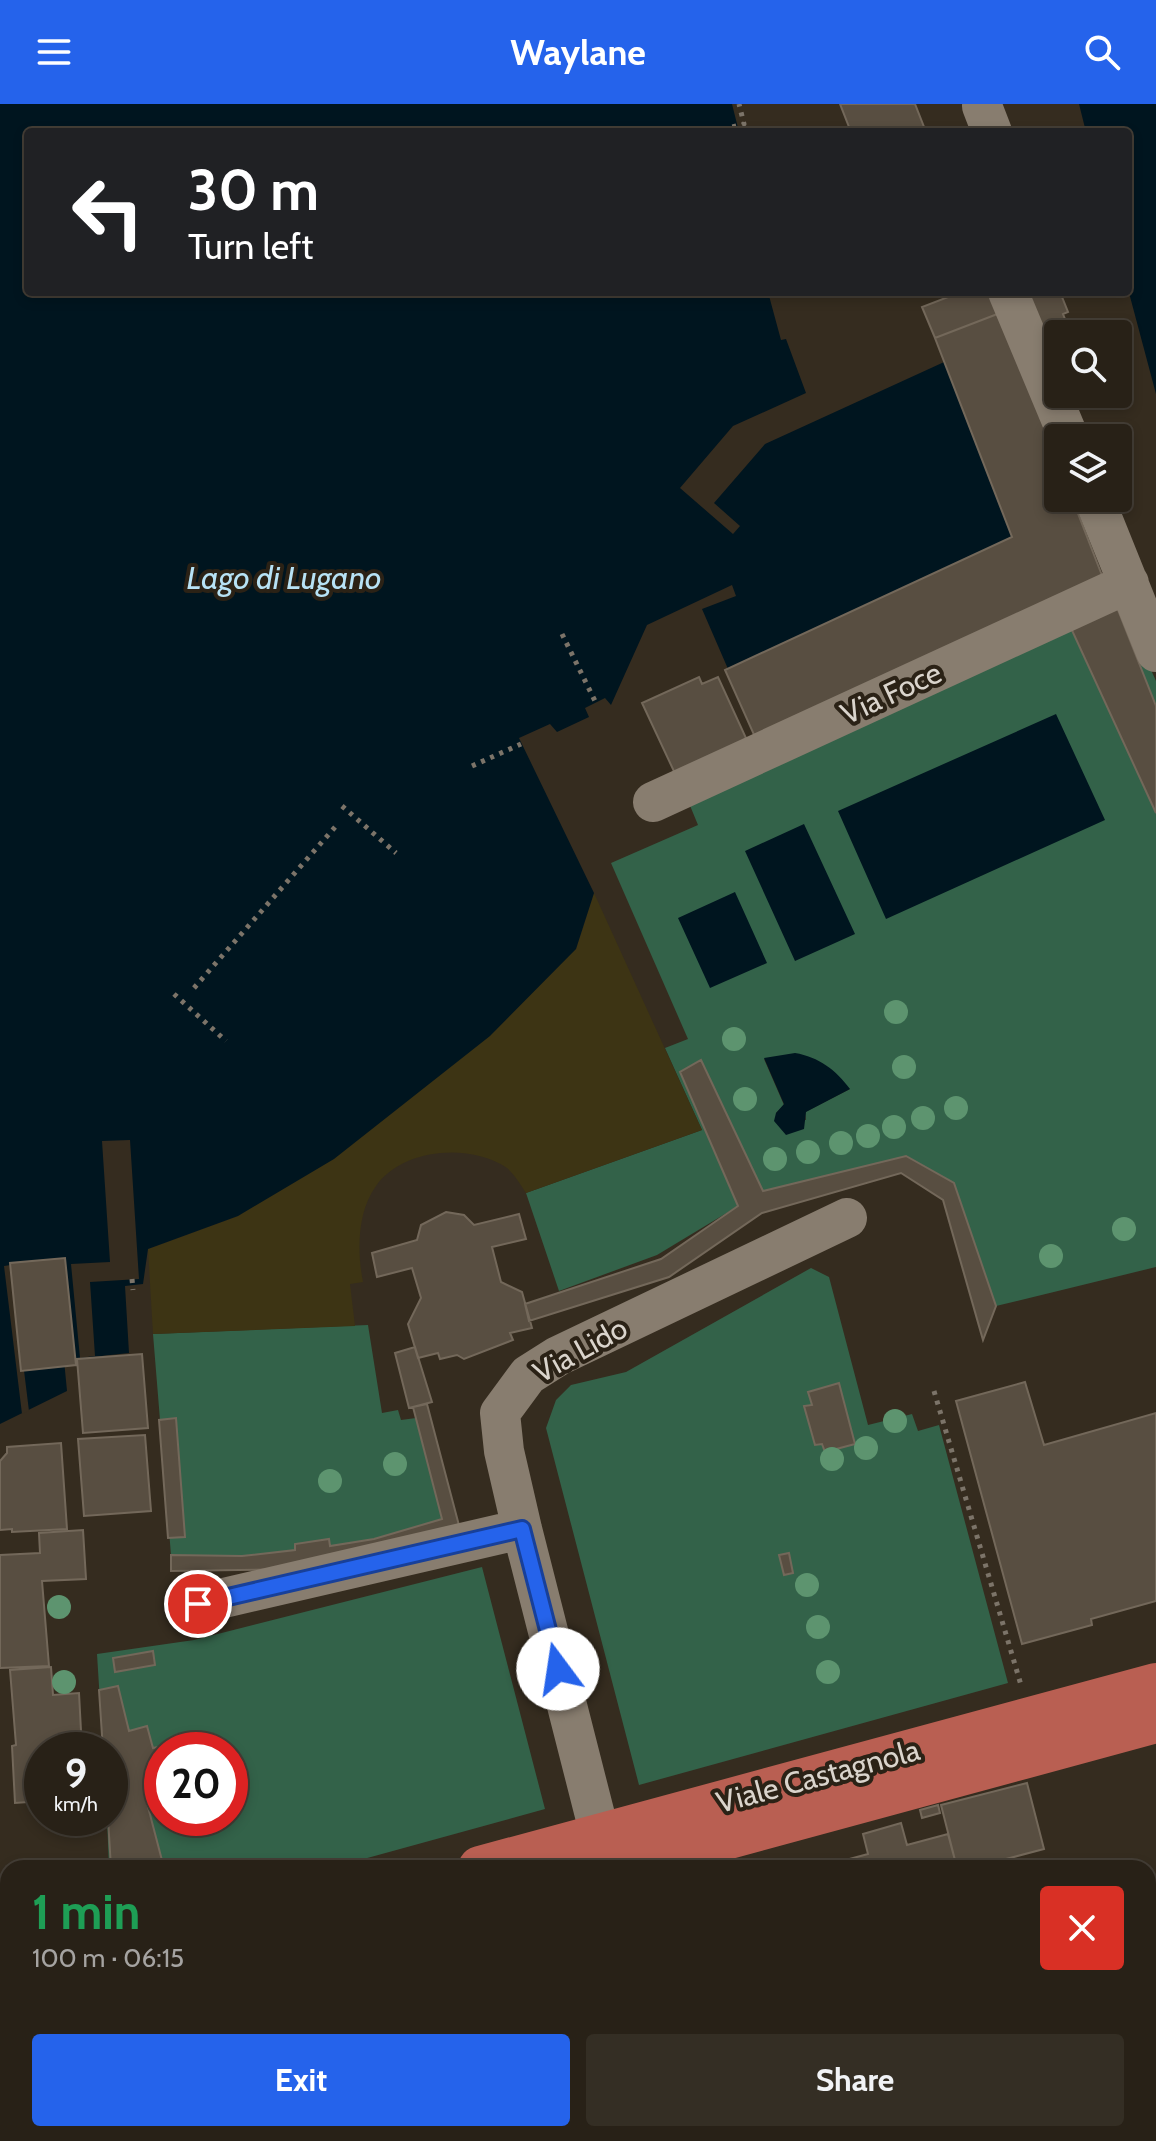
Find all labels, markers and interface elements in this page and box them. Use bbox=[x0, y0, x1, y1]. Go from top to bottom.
icon: menu bbox=[32, 30, 76, 74]
text: Waylane bbox=[510, 30, 646, 74]
icon: search bbox=[1080, 30, 1124, 74]
text: 30 m bbox=[188, 156, 319, 224]
icon: left bbox=[56, 160, 160, 264]
text: Turn left bbox=[188, 224, 313, 268]
map controls bbox=[1044, 320, 1132, 512]
button: search bbox=[1044, 320, 1132, 408]
button: layers bbox=[1044, 424, 1132, 512]
water label: Lago di Lugano bbox=[186, 558, 382, 597]
street label: Via Foce bbox=[835, 654, 947, 732]
street label: Via Lido bbox=[527, 1309, 633, 1391]
pin bbox=[164, 1570, 232, 1638]
icon: arrive bbox=[176, 1582, 220, 1626]
position arrow bbox=[516, 1627, 600, 1711]
street label: Viale Castagnola bbox=[712, 1731, 924, 1821]
speed limit sign: 20 bbox=[144, 1732, 248, 1836]
text: 9 bbox=[65, 1749, 87, 1798]
text: km/h bbox=[54, 1792, 98, 1816]
text: 1 min bbox=[32, 1883, 140, 1941]
button: close bbox=[1040, 1886, 1124, 1970]
text: 100 m · 06:15 bbox=[32, 1942, 184, 1974]
button: Exit bbox=[32, 2034, 570, 2126]
button: Share bbox=[586, 2034, 1124, 2126]

